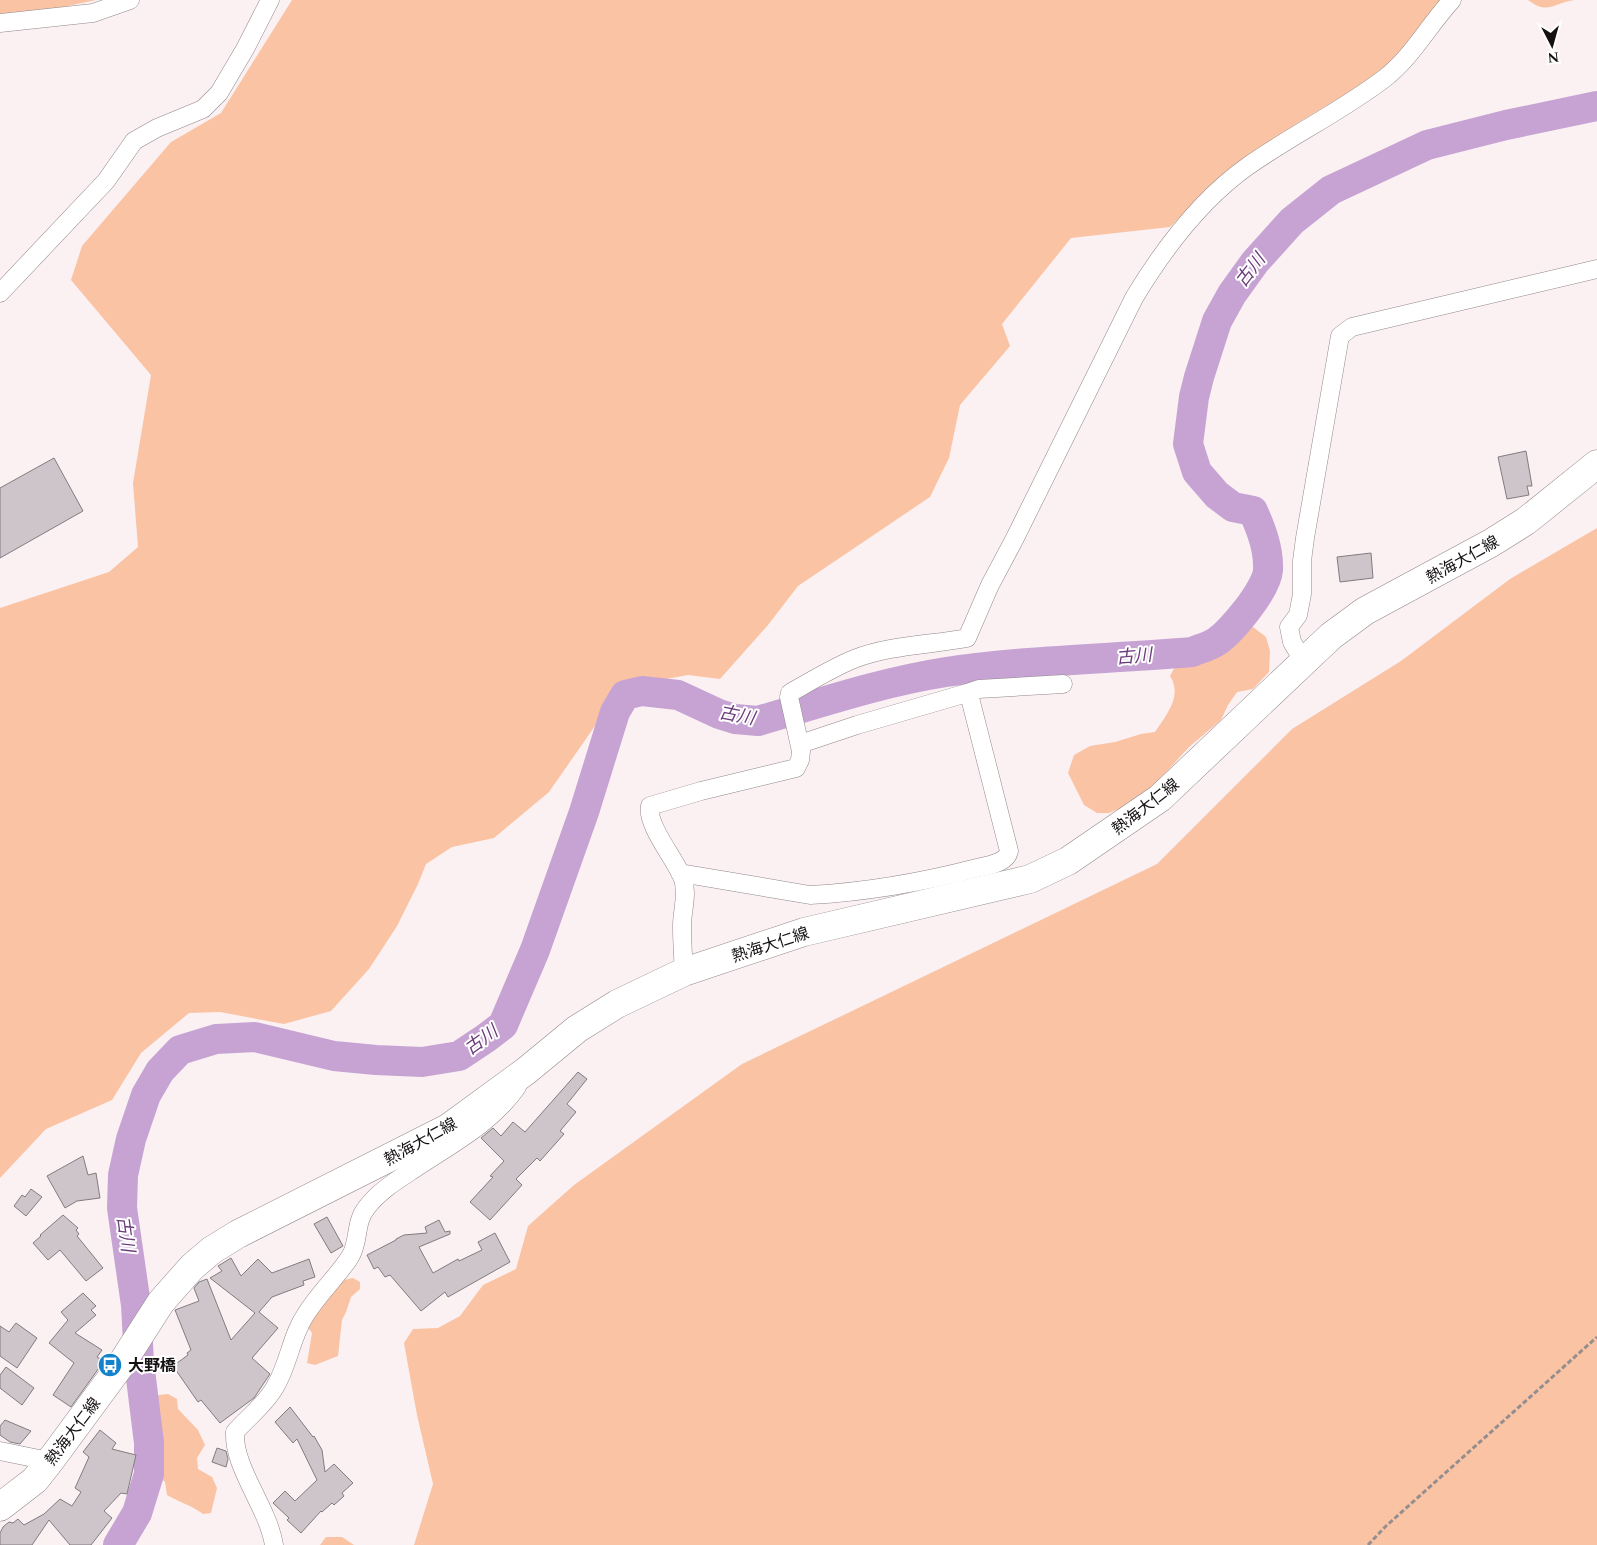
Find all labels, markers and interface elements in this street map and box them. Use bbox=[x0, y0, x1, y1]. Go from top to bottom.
north arrow bbox=[1527, 20, 1577, 70]
text: N bbox=[1547, 46, 1560, 68]
water label: 古川 bbox=[1229, 246, 1273, 293]
street label: 熱海大仁線 bbox=[1422, 530, 1503, 590]
water label: 古川 bbox=[1115, 641, 1155, 672]
water label: 古川 bbox=[717, 699, 759, 733]
street label: 熱海大仁線 bbox=[1107, 773, 1185, 841]
street label: 熱海大仁線 bbox=[729, 921, 812, 969]
water label: 古川 bbox=[459, 1018, 505, 1062]
street label: 熱海大仁線 bbox=[380, 1112, 461, 1172]
water label: 古川 bbox=[110, 1214, 142, 1256]
bus stop icon: 大野橋 bbox=[97, 1352, 123, 1378]
place label: 大野橋 bbox=[128, 1354, 176, 1378]
street label: 熱海大仁線 bbox=[39, 1392, 106, 1471]

